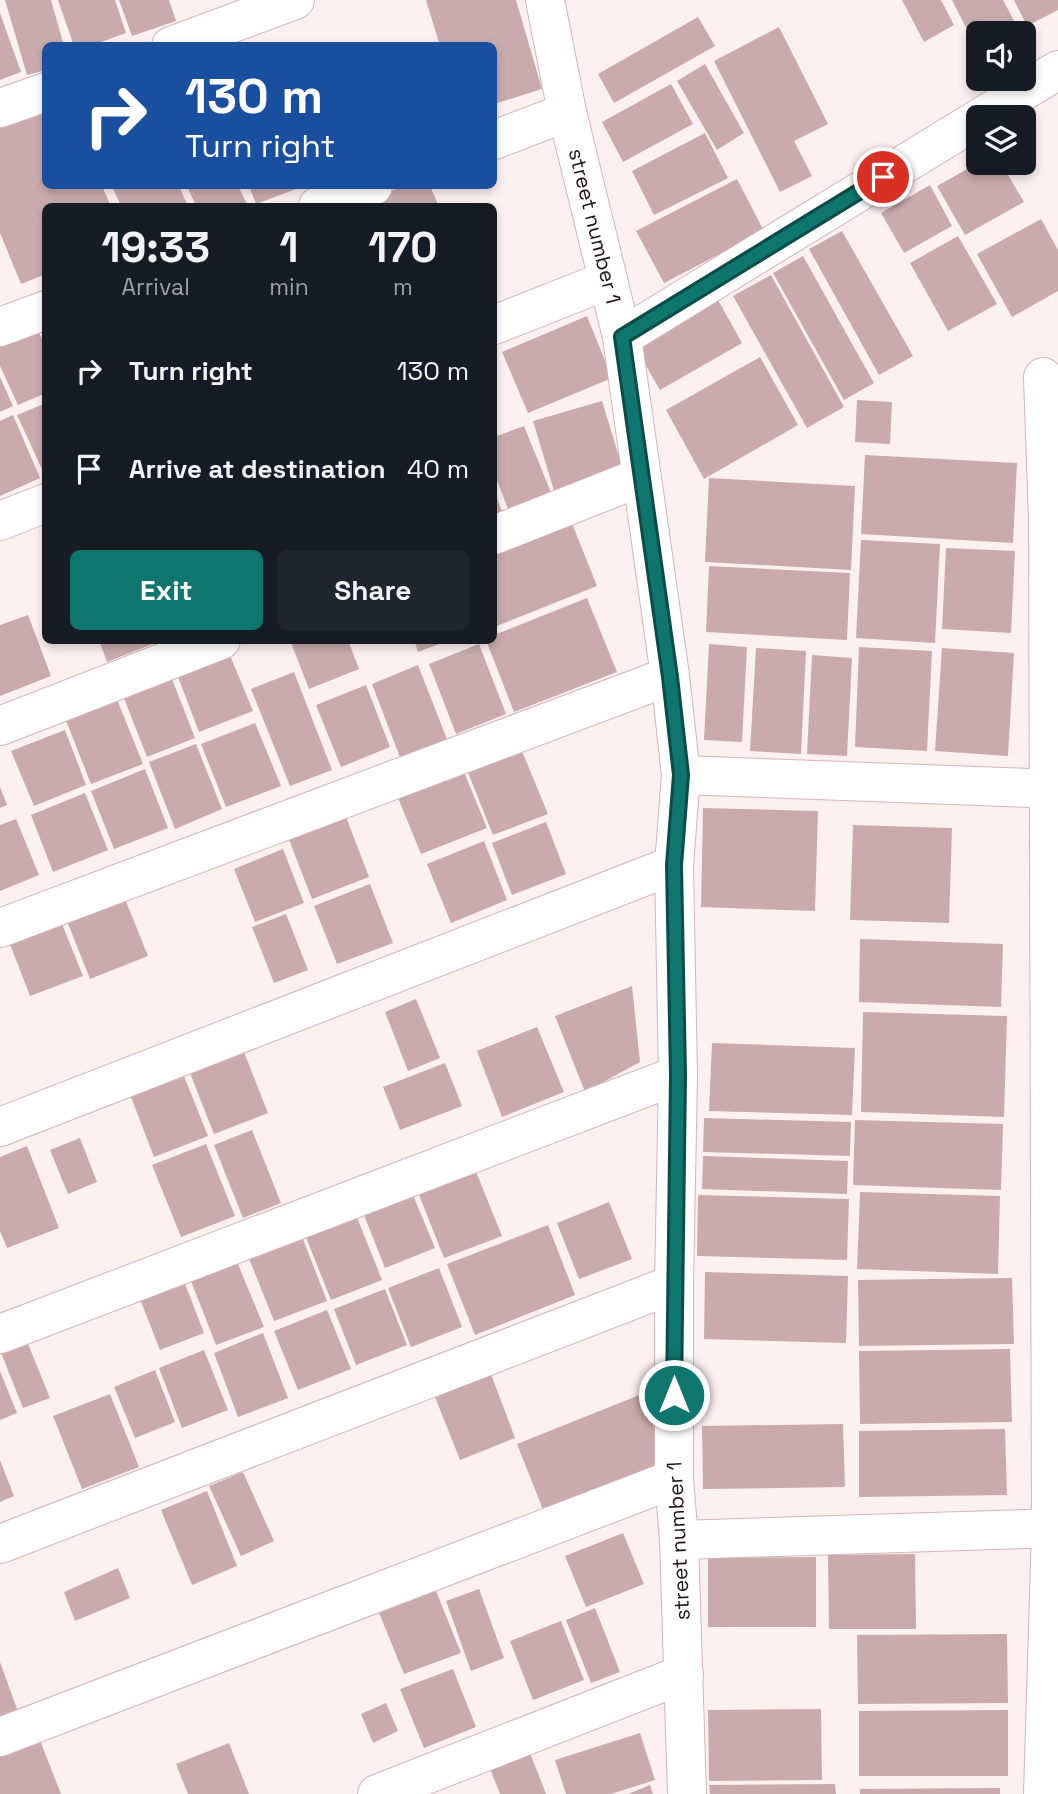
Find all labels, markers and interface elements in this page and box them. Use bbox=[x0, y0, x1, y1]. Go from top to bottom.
map controls bbox=[966, 21, 1036, 175]
button: sound bbox=[966, 21, 1036, 91]
text: 130 m bbox=[185, 65, 323, 127]
icon: right bbox=[70, 70, 161, 161]
button: layers bbox=[966, 105, 1036, 175]
text: Turn right bbox=[185, 126, 335, 166]
street label: street number 1 bbox=[563, 145, 627, 307]
pin bbox=[853, 147, 913, 207]
icon: arrive bbox=[864, 158, 902, 196]
text: 19:33 bbox=[101, 221, 210, 274]
text: 1 bbox=[280, 221, 299, 274]
text: 170 bbox=[368, 221, 438, 274]
text: Arrival bbox=[121, 272, 190, 302]
text: min bbox=[269, 272, 309, 302]
text: m bbox=[393, 272, 413, 302]
icon: right bbox=[70, 352, 108, 390]
text: Turn right bbox=[129, 354, 253, 388]
text: 130 m bbox=[397, 354, 469, 388]
icon: arrive bbox=[70, 450, 108, 488]
text: Arrive at destination bbox=[129, 452, 386, 486]
text: 40 m bbox=[407, 452, 469, 486]
button: Exit bbox=[70, 550, 263, 630]
button: Share bbox=[277, 550, 469, 630]
position arrow bbox=[637, 1358, 711, 1432]
street label: street number 1 bbox=[660, 1461, 696, 1621]

